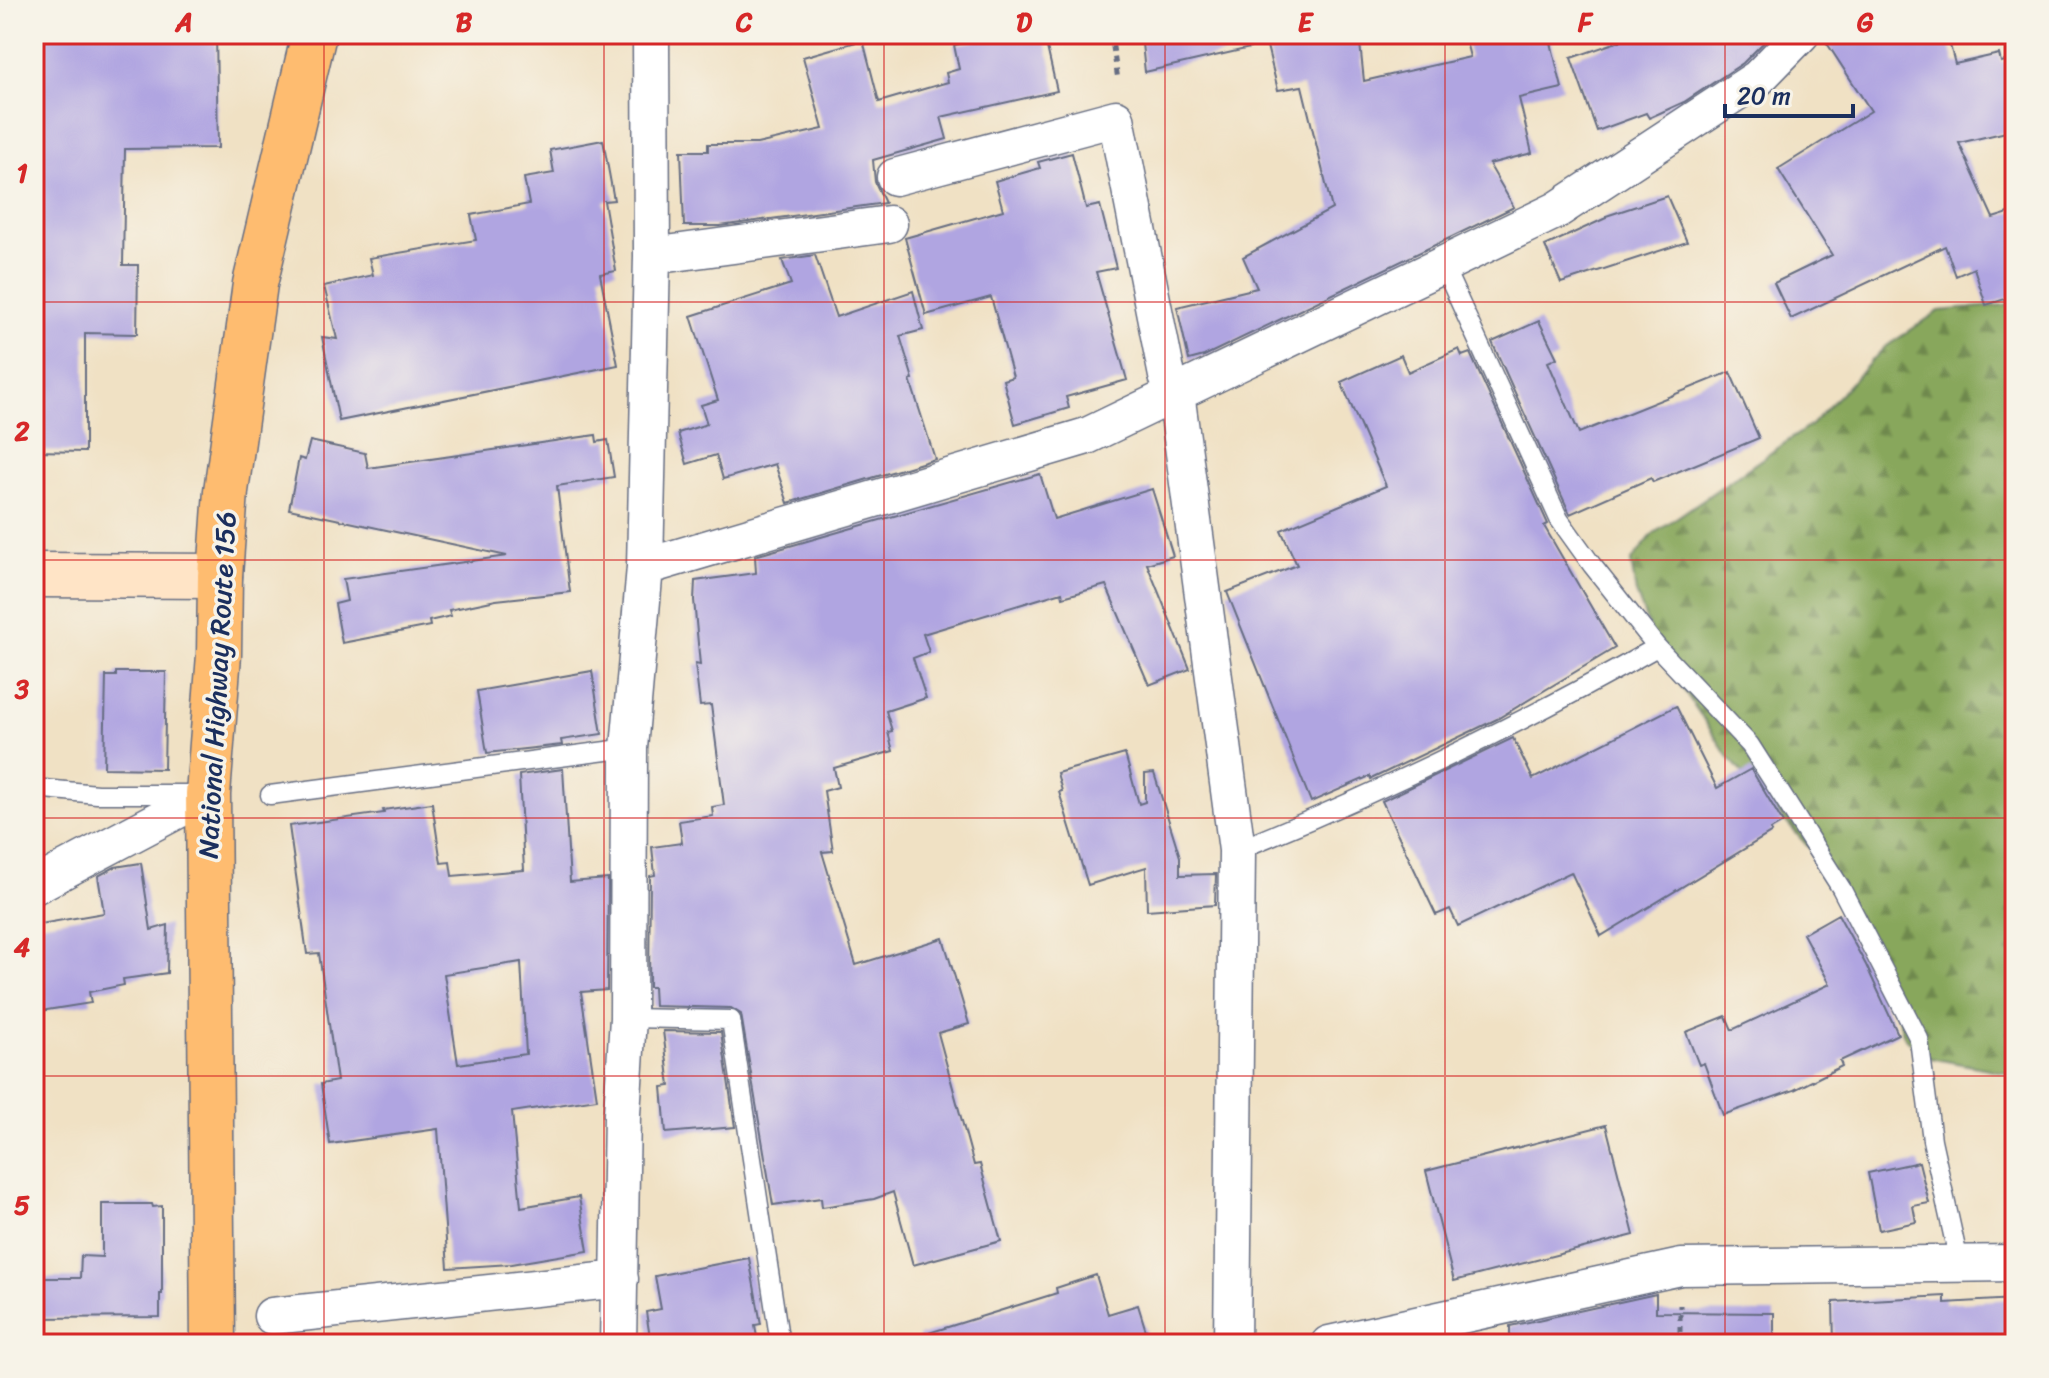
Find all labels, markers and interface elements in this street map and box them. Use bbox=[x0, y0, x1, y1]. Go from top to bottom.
text: A bbox=[174, 0, 193, 45]
text: B bbox=[456, 0, 473, 45]
text: C bbox=[735, 0, 753, 45]
text: D bbox=[1016, 0, 1032, 45]
text: E bbox=[1298, 0, 1315, 45]
text: F bbox=[1577, 0, 1594, 45]
text: G bbox=[1857, 0, 1874, 45]
scale bar bbox=[1725, 68, 1853, 118]
text: 20 m bbox=[1737, 75, 1791, 117]
text: 1 bbox=[16, 150, 28, 196]
text: 2 bbox=[13, 408, 30, 454]
street label: National Highway Route 156 bbox=[183, 510, 251, 860]
text: 3 bbox=[14, 666, 30, 712]
text: 4 bbox=[14, 924, 30, 970]
text: 5 bbox=[14, 1182, 30, 1228]

